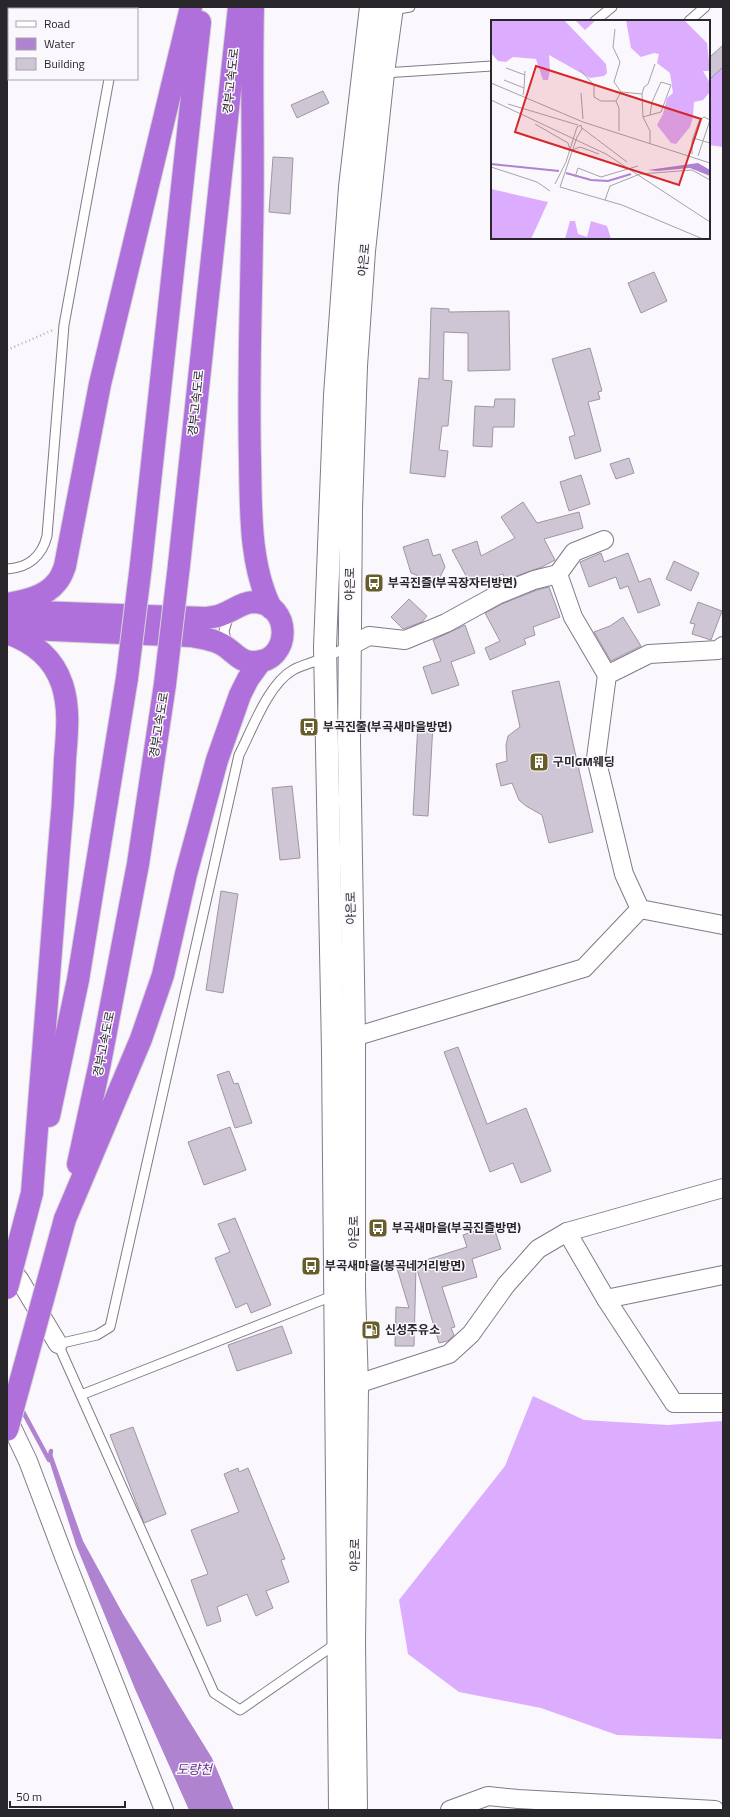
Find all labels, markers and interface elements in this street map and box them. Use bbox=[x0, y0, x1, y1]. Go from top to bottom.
legend bbox=[8, 8, 138, 80]
text: Road bbox=[44, 14, 70, 33]
inset map bbox=[491, 20, 710, 239]
text: Water bbox=[44, 34, 75, 53]
street label: 경부고속도로 bbox=[218, 47, 243, 115]
text: Building bbox=[44, 54, 85, 73]
street label: 야은로 bbox=[353, 243, 374, 277]
street label: 경부고속도로 bbox=[183, 369, 208, 437]
street label: 야은로 bbox=[340, 567, 359, 601]
bus stop icon: 부곡진즐(부곡장자터방면) bbox=[363, 572, 385, 594]
place label: 부곡진즐(부곡장자터방면) bbox=[388, 573, 517, 592]
street label: 경부고속도로 bbox=[144, 691, 173, 759]
bus stop icon: 부곡진줄(부곡새마을방면) bbox=[298, 716, 320, 738]
place label: 부곡진줄(부곡새마을방면) bbox=[323, 717, 452, 736]
building icon: 구미GM웨딩 bbox=[528, 751, 550, 773]
place label: 구미GM웨딩 bbox=[553, 752, 615, 771]
street label: 야은로 bbox=[341, 891, 360, 925]
street label: 경부고속도로 bbox=[88, 1010, 119, 1078]
street label: 야은로 bbox=[344, 1215, 363, 1249]
bus stop icon: 부곡새마을(부곡진즐방면) bbox=[367, 1217, 389, 1239]
place label: 부곡새마을(부곡진즐방면) bbox=[392, 1218, 521, 1237]
bus stop icon: 부곡새마을(봉곡네거리방면) bbox=[300, 1255, 322, 1277]
place label: 부곡새마을(봉곡네거리방면) bbox=[325, 1256, 465, 1275]
fuel station icon: 신성주유소 bbox=[360, 1319, 382, 1341]
place label: 신성주유소 bbox=[385, 1320, 440, 1339]
street label: 야은로 bbox=[345, 1538, 364, 1572]
water label: 도량천 bbox=[176, 1759, 213, 1779]
scale bar bbox=[10, 1783, 125, 1809]
text: 50 m bbox=[16, 1787, 42, 1806]

